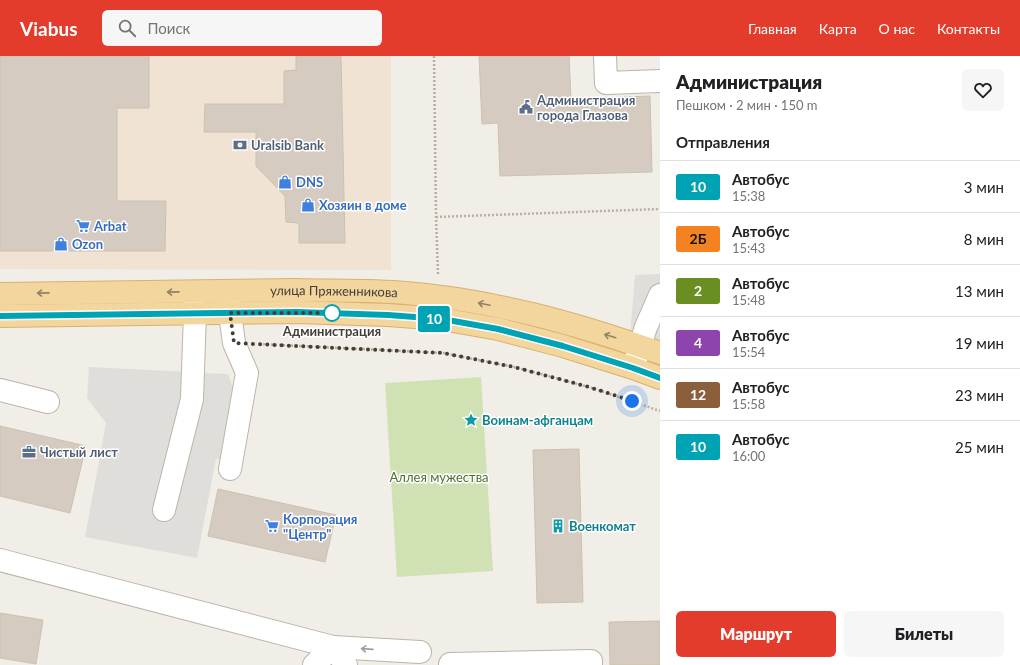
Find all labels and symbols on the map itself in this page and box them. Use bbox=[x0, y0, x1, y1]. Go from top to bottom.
place label: Администрация города Глазова bbox=[536, 92, 635, 123]
public building icon: Администрация города Глазова bbox=[518, 99, 534, 115]
bank icon: Uralsib Bank bbox=[232, 137, 248, 153]
place label: Uralsib Bank bbox=[251, 137, 324, 153]
shop icon: DNS bbox=[277, 174, 293, 190]
place label: DNS bbox=[296, 174, 323, 190]
shop icon: Хозяин в доме bbox=[300, 197, 316, 213]
place label: Хозяин в доме bbox=[319, 197, 407, 213]
supermarket icon: Arbat bbox=[75, 218, 91, 234]
place label: Arbat bbox=[93, 218, 127, 234]
shop icon: Ozon bbox=[53, 236, 69, 252]
place label: Ozon bbox=[72, 236, 103, 252]
street label: улица Пряженникова bbox=[270, 282, 398, 300]
one-way arrow bbox=[167, 288, 180, 295]
one-way arrow bbox=[37, 290, 50, 297]
one-way arrow bbox=[478, 299, 491, 307]
marker: Администрация bbox=[323, 304, 341, 322]
line badge: 10 bbox=[416, 306, 452, 332]
place label: Администрация bbox=[282, 323, 381, 339]
one-way arrow bbox=[603, 332, 616, 339]
your location bbox=[622, 391, 642, 411]
place icon: Воинам-афганцам bbox=[463, 412, 479, 428]
place label: Воинам-афганцам bbox=[482, 412, 593, 428]
office icon: Чистый лист bbox=[21, 444, 37, 460]
place label: Чистый лист bbox=[40, 444, 118, 460]
park label: Аллея мужества bbox=[389, 469, 489, 485]
place label: Корпорация "Центр" bbox=[283, 511, 357, 542]
supermarket icon: Корпорация "Центр" bbox=[264, 518, 280, 534]
building icon: Военкомат bbox=[550, 518, 566, 534]
place label: Военкомат bbox=[569, 518, 636, 534]
one-way arrow bbox=[361, 645, 374, 652]

